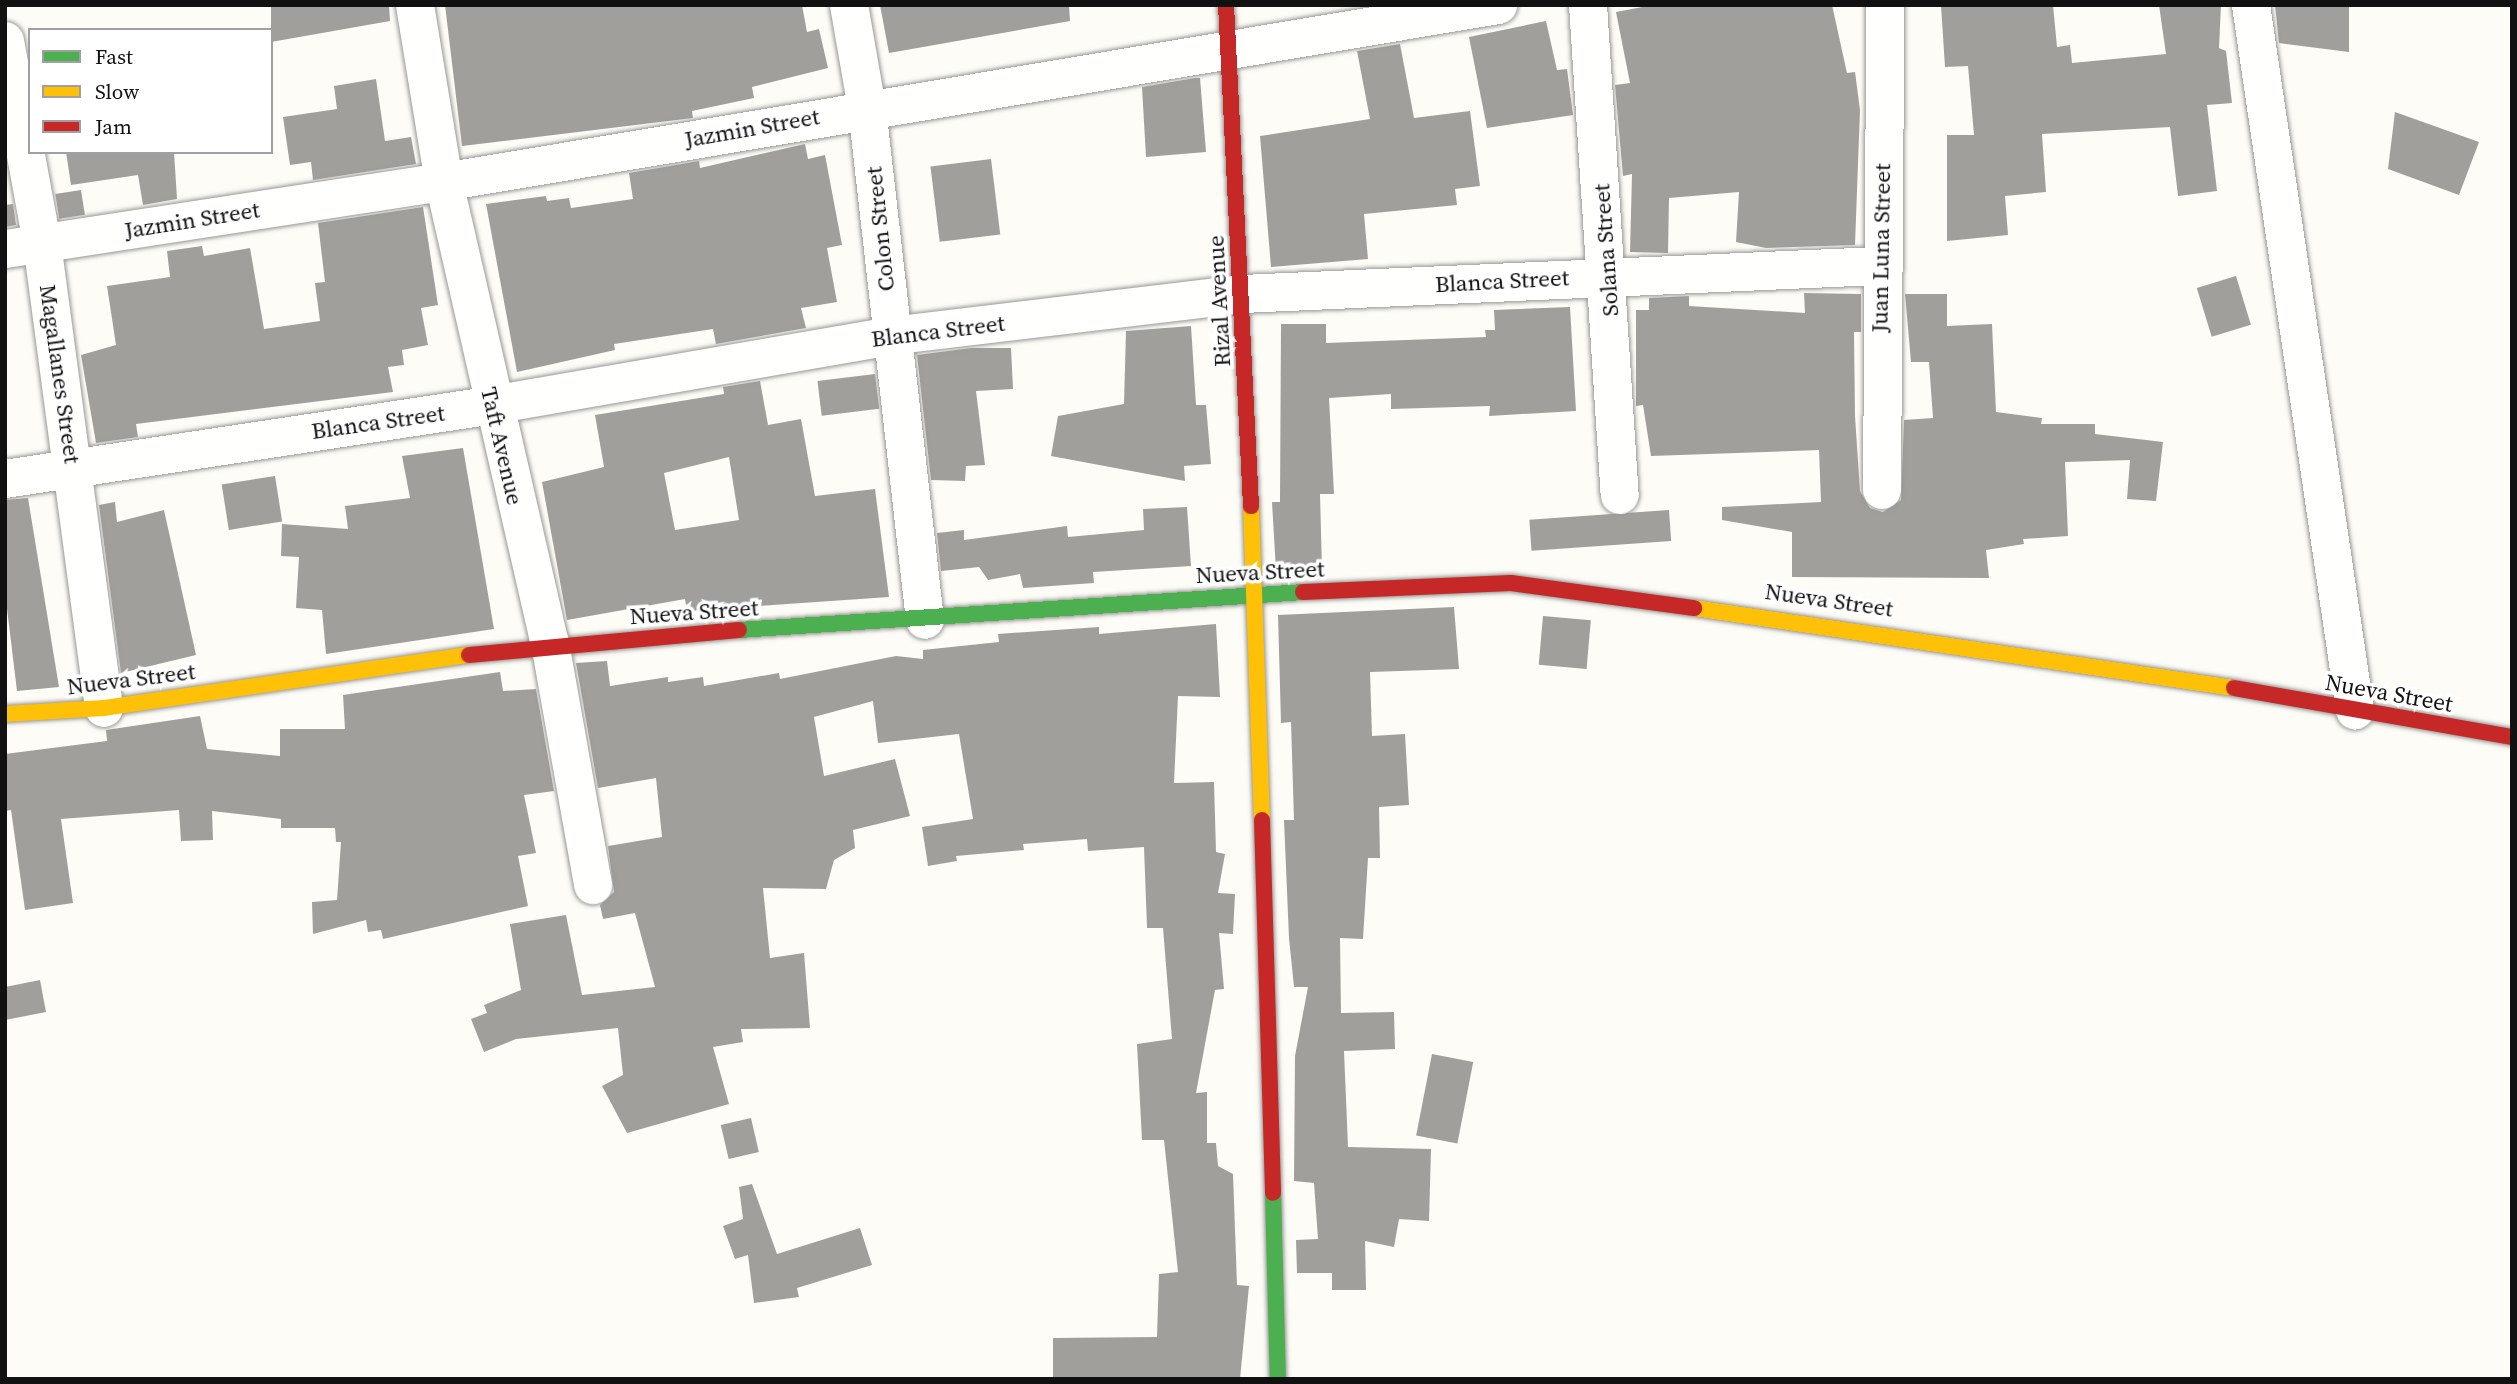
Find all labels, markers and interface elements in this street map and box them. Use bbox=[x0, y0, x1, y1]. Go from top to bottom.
legend bbox=[28, 28, 273, 154]
text: Fast bbox=[95, 42, 133, 71]
text: Slow bbox=[95, 77, 139, 106]
street label: Jazmin Street bbox=[682, 103, 822, 153]
text: Jam bbox=[95, 112, 132, 141]
street label: Juan Luna Street bbox=[1866, 163, 1896, 333]
street label: Colon Street bbox=[860, 165, 900, 293]
street label: Solana Street bbox=[1588, 183, 1624, 317]
street label: Jazmin Street bbox=[122, 196, 262, 244]
street label: Rizal Avenue bbox=[1202, 234, 1236, 368]
street label: Blanca Street bbox=[1434, 264, 1570, 298]
street label: Magallanes Street bbox=[34, 283, 86, 465]
street label: Blanca Street bbox=[870, 309, 1006, 353]
street label: Taft Avenue bbox=[475, 384, 529, 508]
street label: Blanca Street bbox=[310, 399, 446, 445]
street label: Nueva Street bbox=[1195, 555, 1325, 589]
street label: Nueva Street bbox=[1763, 577, 1895, 623]
street label: Nueva Street bbox=[629, 594, 759, 630]
street label: Nueva Street bbox=[65, 657, 197, 701]
street label: Nueva Street bbox=[2323, 668, 2455, 718]

